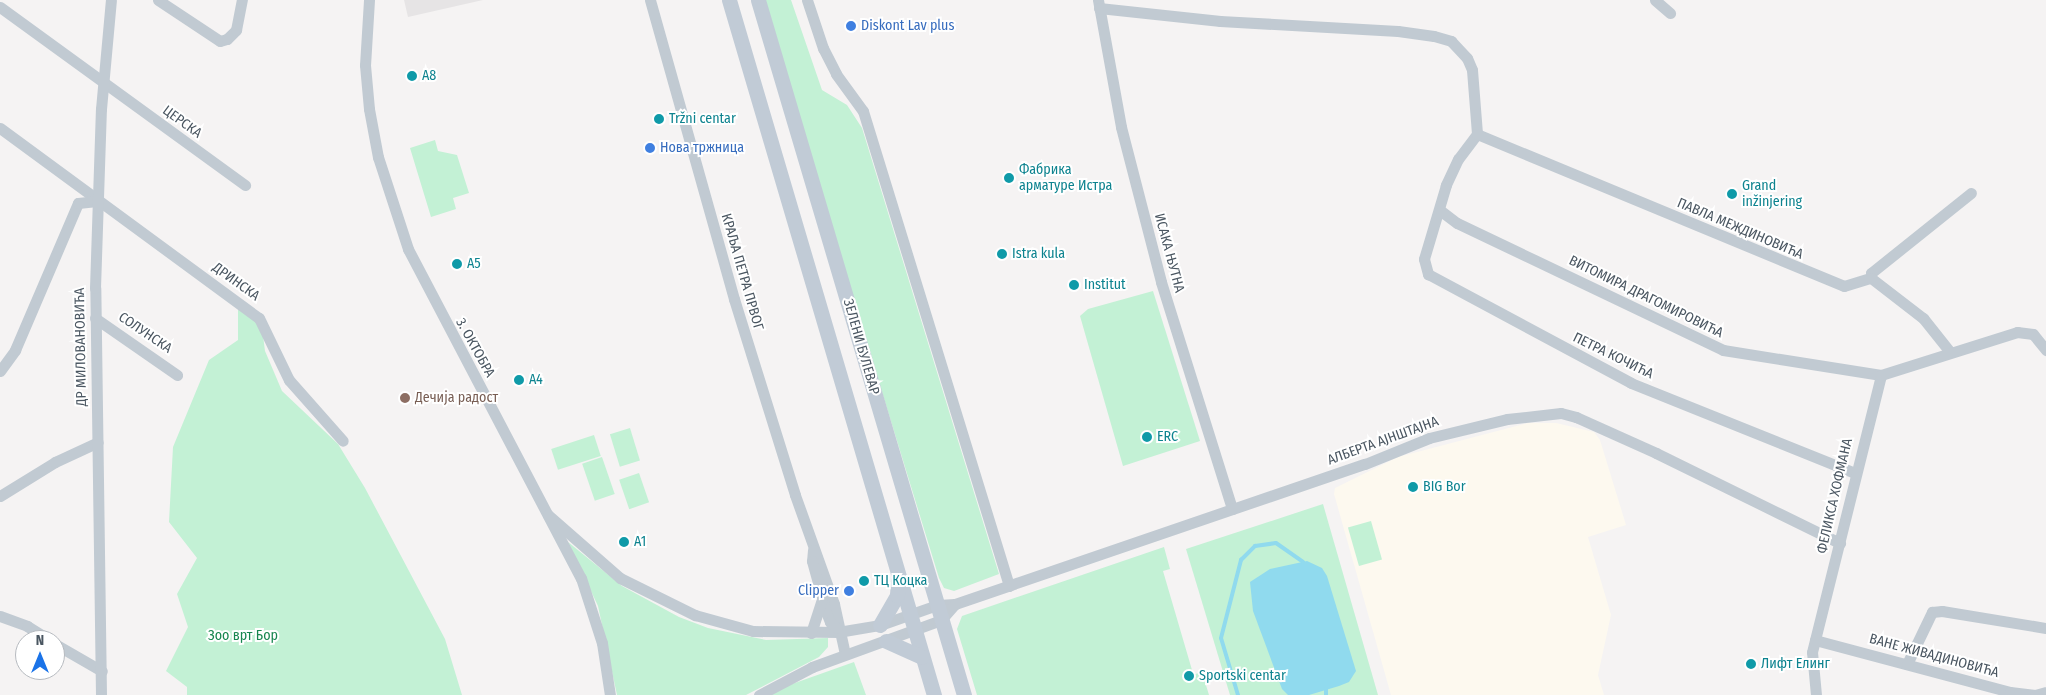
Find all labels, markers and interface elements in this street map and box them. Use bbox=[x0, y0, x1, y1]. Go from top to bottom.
place label: Diskont Lav plus bbox=[861, 18, 954, 34]
marker: Diskont Lav plus bbox=[845, 20, 857, 32]
place label: A8 bbox=[422, 68, 436, 84]
marker: A8 bbox=[406, 70, 418, 82]
street label: ЦЕРСКА bbox=[159, 102, 205, 142]
place label: Tržni centar bbox=[669, 111, 736, 127]
marker: Tržni centar bbox=[653, 113, 665, 125]
place label: Нова тржница bbox=[660, 140, 744, 156]
marker: Нова тржница bbox=[644, 142, 656, 154]
place label: Фабрика арматуре Истра bbox=[1019, 162, 1112, 194]
marker: Фабрика арматуре Истра bbox=[1003, 172, 1015, 184]
place label: Grand inžinjering bbox=[1742, 178, 1802, 210]
marker: Grand inžinjering bbox=[1726, 188, 1738, 200]
street label: ПАВЛА МЕЖДИНОВИЋА bbox=[1674, 195, 1806, 263]
street label: ИСАКА ЊУТНА bbox=[1150, 211, 1188, 295]
street label: КРАЉА ПЕТРА ПРВОГ bbox=[717, 212, 767, 332]
place label: Istra kula bbox=[1012, 246, 1065, 262]
marker: Istra kula bbox=[996, 248, 1008, 260]
street label: ВИТОМИРА ДРАГОМИРОВИЋА bbox=[1566, 252, 1726, 342]
place label: A5 bbox=[467, 256, 481, 272]
marker: A5 bbox=[451, 258, 463, 270]
street label: ДРИНСКА bbox=[209, 259, 263, 305]
place label: Institut bbox=[1084, 277, 1126, 293]
marker: Institut bbox=[1068, 279, 1080, 291]
street label: ДР МИЛОВАНОВИЋА bbox=[72, 288, 90, 406]
street label: ЗЕЛЕНИ БУЛЕВАР bbox=[839, 297, 883, 397]
street label: СОЛУНСКА bbox=[115, 309, 175, 357]
street label: 3. ОКТОБРА bbox=[452, 316, 498, 380]
street label: ПЕТРА КОЧИЋА bbox=[1570, 329, 1656, 383]
place label: A4 bbox=[529, 372, 543, 388]
marker: A4 bbox=[513, 374, 525, 386]
place label: Дечија радост bbox=[415, 390, 498, 406]
marker: Дечија радост bbox=[399, 392, 411, 404]
street label: АЛБЕРТА АЈНШТАЈНА bbox=[1325, 413, 1441, 469]
place label: ERC bbox=[1157, 429, 1178, 445]
marker: ERC bbox=[1141, 431, 1153, 443]
street label: ФЕЛИКСА ХОФМАНА bbox=[1814, 437, 1856, 555]
place label: BIG Bor bbox=[1423, 479, 1466, 495]
marker: BIG Bor bbox=[1407, 481, 1419, 493]
place label: A1 bbox=[634, 534, 646, 550]
marker: A1 bbox=[618, 536, 630, 548]
place label: ТЦ Коцка bbox=[874, 573, 927, 589]
marker: ТЦ Коцка bbox=[858, 575, 870, 587]
place label: Clipper bbox=[798, 583, 839, 599]
marker: Clipper bbox=[843, 585, 855, 597]
park label: Зоо врт Бор bbox=[208, 628, 278, 644]
north arrow bbox=[15, 630, 65, 680]
street label: ВАНЕ ЖИВАДИНОВИЋА bbox=[1867, 631, 2001, 681]
text: N bbox=[36, 632, 44, 649]
place label: Лифт Елинг bbox=[1761, 656, 1830, 672]
marker: Лифт Елинг bbox=[1745, 658, 1757, 670]
place label: Sportski centar bbox=[1199, 668, 1286, 684]
marker: Sportski centar bbox=[1183, 670, 1195, 682]

